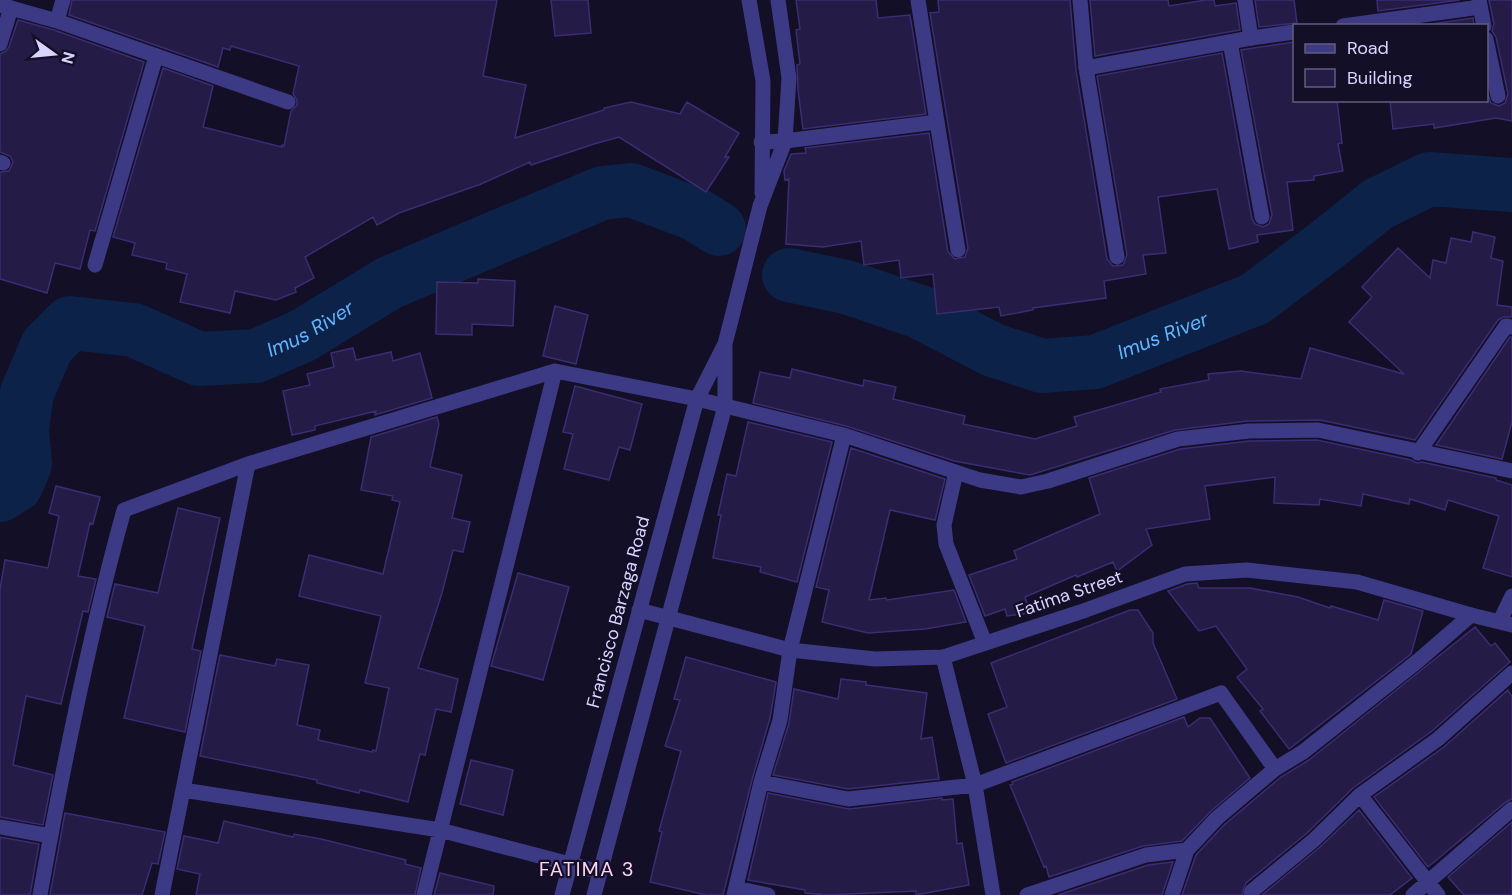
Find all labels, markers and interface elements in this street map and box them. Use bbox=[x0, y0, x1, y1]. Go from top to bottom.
north arrow bbox=[24, 24, 84, 84]
legend bbox=[1293, 24, 1488, 102]
text: Road bbox=[1347, 36, 1389, 60]
text: N bbox=[56, 49, 80, 66]
text: Building bbox=[1347, 66, 1412, 90]
water label: Imus River bbox=[262, 294, 359, 363]
water label: Imus River bbox=[1113, 306, 1212, 365]
street label: Francisco Barzaga Road bbox=[581, 513, 655, 711]
street label: Fatima Street bbox=[1012, 564, 1126, 624]
district label: FATIMA 3 bbox=[539, 856, 635, 882]

